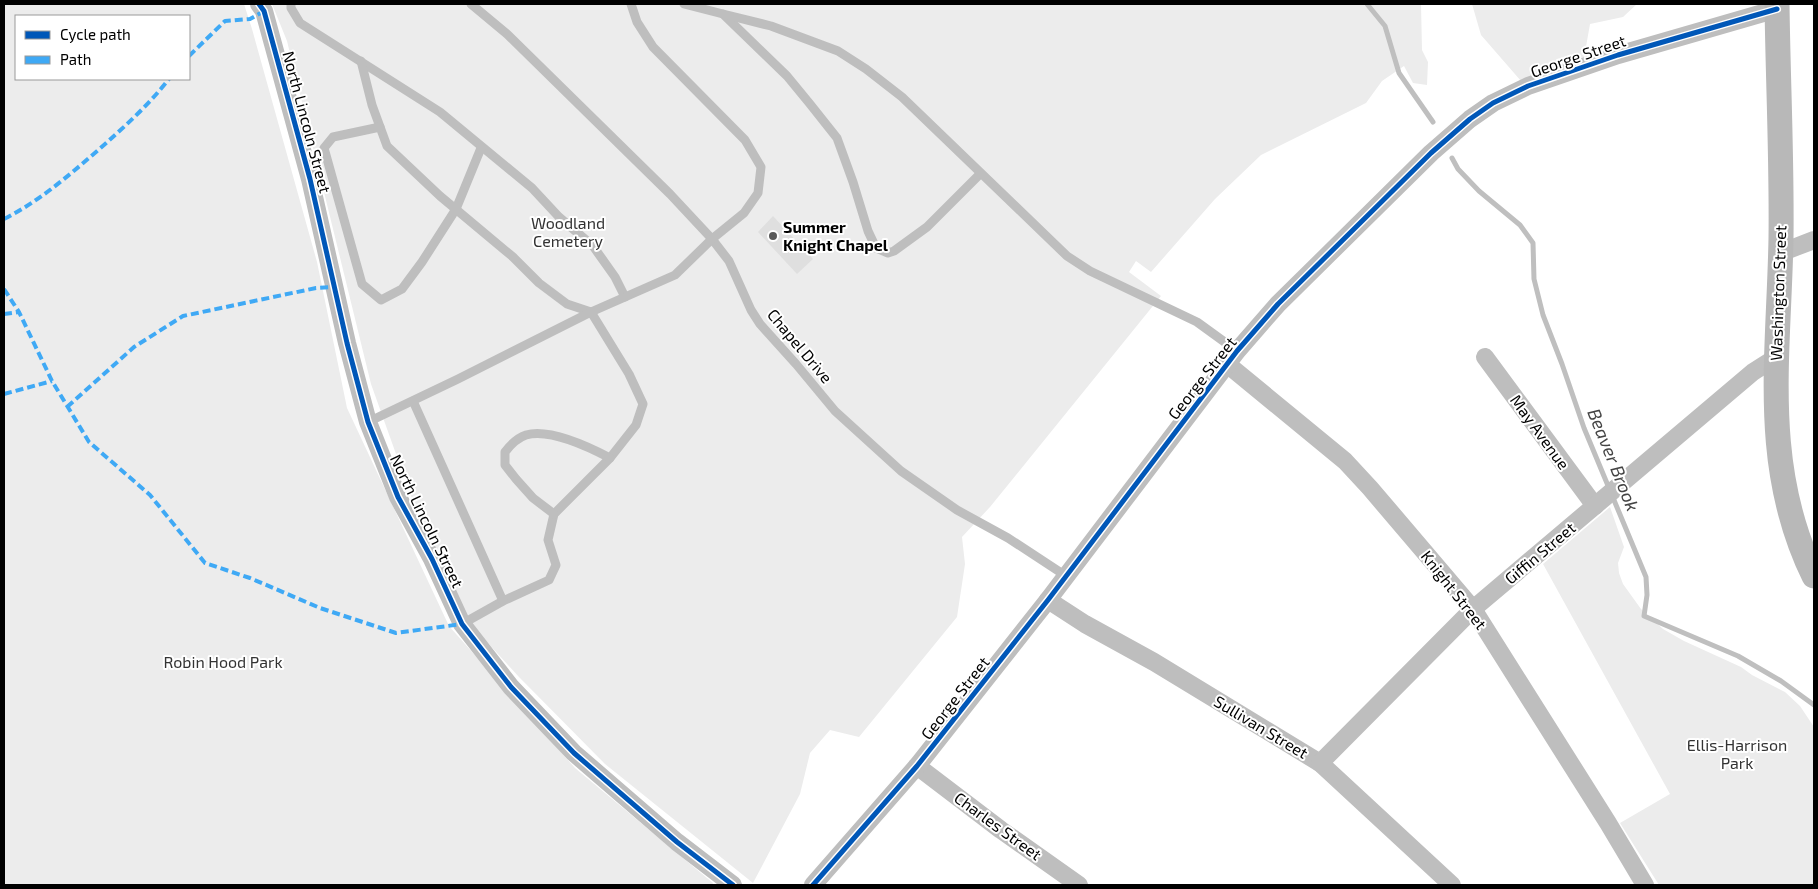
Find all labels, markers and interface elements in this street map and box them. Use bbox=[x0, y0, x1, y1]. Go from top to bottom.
legend bbox=[15, 15, 190, 80]
text: Cycle path bbox=[60, 25, 131, 43]
street label: George Street bbox=[1528, 30, 1628, 81]
street label: North Lincoln Street bbox=[279, 49, 336, 195]
text: Path bbox=[60, 50, 91, 68]
park label: Woodland Cemetery bbox=[531, 213, 605, 250]
place label: Summer Knight Chapel bbox=[783, 217, 889, 254]
street label: Washington Street bbox=[1766, 225, 1789, 361]
marker: Summer Knight Chapel bbox=[767, 230, 779, 242]
street label: Chapel Drive bbox=[764, 305, 837, 387]
street label: George Street bbox=[1163, 333, 1240, 423]
street label: May Avenue bbox=[1507, 391, 1574, 473]
water label: Beaver Brook bbox=[1583, 405, 1645, 514]
street label: North Lincoln Street bbox=[387, 451, 468, 591]
street label: Giffin Street bbox=[1501, 518, 1579, 588]
street label: Knight Street bbox=[1418, 546, 1491, 633]
park label: Robin Hood Park bbox=[163, 652, 283, 671]
street label: George Street bbox=[916, 653, 993, 743]
street label: Sullivan Street bbox=[1211, 691, 1312, 762]
park label: Ellis-Harrison Park bbox=[1687, 735, 1787, 772]
street label: Charles Street bbox=[951, 788, 1046, 864]

